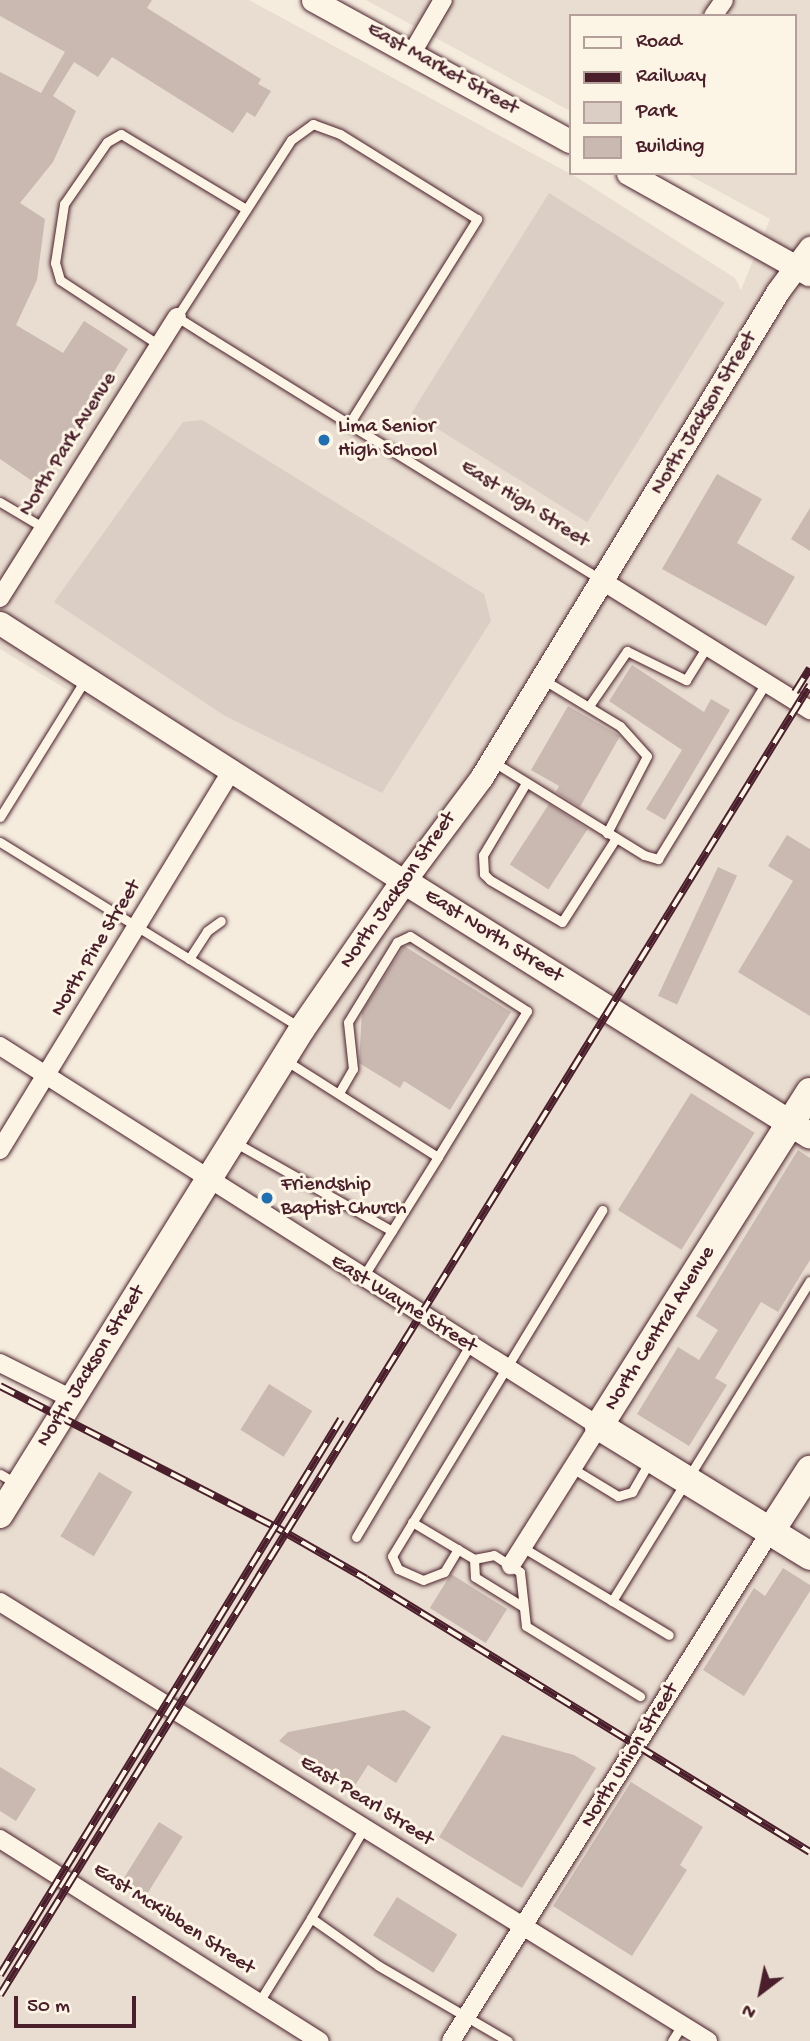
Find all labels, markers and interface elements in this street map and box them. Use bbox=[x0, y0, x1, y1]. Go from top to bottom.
legend bbox=[568, 14, 796, 175]
street label: East Market Street bbox=[362, 18, 522, 122]
text: Road bbox=[636, 30, 682, 55]
text: Railway bbox=[636, 65, 706, 90]
text: Park bbox=[636, 100, 676, 125]
text: Building bbox=[636, 135, 705, 160]
street label: North Jackson Street bbox=[646, 328, 764, 500]
street label: North Park Avenue bbox=[15, 368, 123, 522]
place label: Lima Senior High School bbox=[338, 415, 437, 465]
marker: Lima Senior High School bbox=[316, 432, 332, 448]
street label: East High Street bbox=[455, 455, 593, 555]
street label: North Jackson Street bbox=[335, 808, 463, 974]
street label: North Pine Street bbox=[46, 876, 148, 1022]
street label: East North Street bbox=[419, 884, 567, 990]
place label: Friendship Baptist Church bbox=[281, 1173, 406, 1223]
marker: Friendship Baptist Church bbox=[259, 1190, 275, 1206]
street label: North Central Avenue bbox=[600, 1242, 722, 1416]
street label: East Wayne Street bbox=[325, 1250, 481, 1360]
street label: North Jackson Street bbox=[32, 1282, 152, 1452]
street label: North Union Street bbox=[576, 1679, 686, 1833]
street label: East Pearl Street bbox=[294, 1751, 438, 1853]
street label: East McKibben Street bbox=[87, 1858, 259, 1982]
north arrow bbox=[726, 1957, 796, 2027]
scale bar bbox=[18, 1982, 140, 2026]
text: 50 m bbox=[27, 1995, 70, 2020]
text: N bbox=[738, 1997, 761, 2023]

